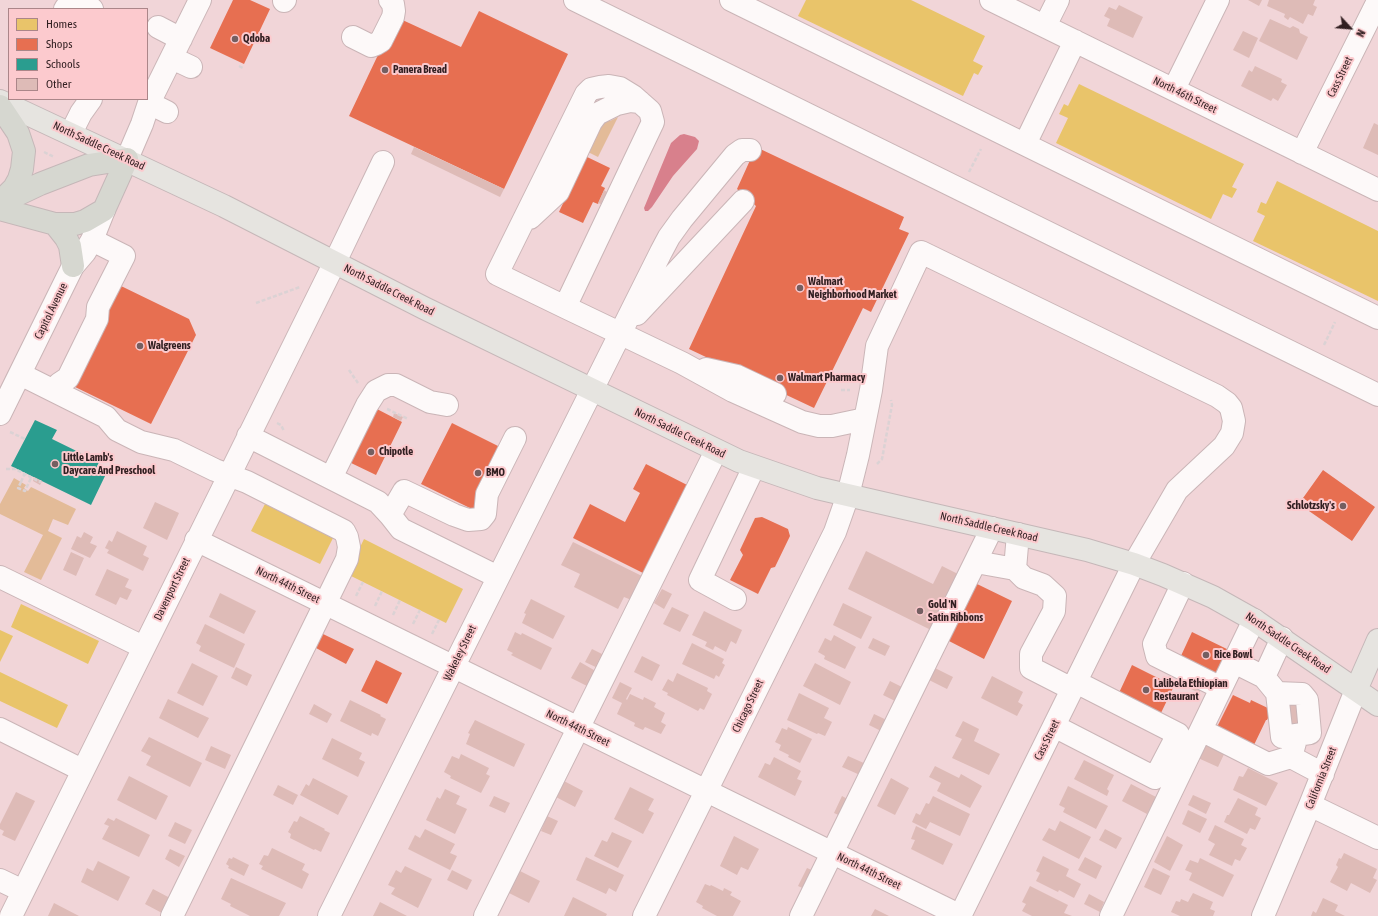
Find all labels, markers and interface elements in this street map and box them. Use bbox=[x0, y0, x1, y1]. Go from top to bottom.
legend bbox=[8, 8, 148, 100]
north arrow bbox=[1330, 8, 1370, 48]
text: Homes bbox=[46, 17, 77, 31]
text: N bbox=[1354, 28, 1368, 39]
place label: Qdoba bbox=[243, 32, 270, 46]
marker: Qdoba bbox=[230, 34, 240, 44]
text: Shops bbox=[46, 37, 72, 51]
street label: Cass Street bbox=[1325, 55, 1355, 99]
text: Schools bbox=[46, 57, 80, 71]
place label: Panera Bread bbox=[393, 63, 447, 77]
marker: Panera Bread bbox=[380, 65, 390, 75]
street label: North 46th Street bbox=[1151, 74, 1219, 116]
text: Other bbox=[46, 77, 71, 91]
street label: North Saddle Creek Road bbox=[51, 119, 147, 173]
street label: North Saddle Creek Road bbox=[342, 261, 436, 319]
place label: Walmart Neighborhood Market bbox=[808, 275, 897, 301]
street label: Capitol Avenue bbox=[32, 281, 70, 341]
marker: Walmart Neighborhood Market bbox=[795, 283, 805, 293]
place label: Walgreens bbox=[148, 339, 191, 353]
marker: Walgreens bbox=[135, 341, 145, 351]
place label: Walmart Pharmacy bbox=[788, 371, 865, 385]
marker: Walmart Pharmacy bbox=[775, 373, 785, 383]
street label: North Saddle Creek Road bbox=[632, 405, 728, 461]
place label: Chipotle bbox=[379, 445, 413, 459]
marker: Chipotle bbox=[366, 447, 376, 457]
place label: Little Lamb's Daycare And Preschool bbox=[63, 451, 155, 477]
marker: Little Lamb's Daycare And Preschool bbox=[50, 459, 60, 469]
place label: BMO bbox=[486, 466, 505, 480]
marker: BMO bbox=[473, 468, 483, 478]
place label: Schlotzsky's bbox=[1287, 499, 1335, 513]
marker: Schlotzsky's bbox=[1338, 501, 1348, 511]
street label: North Saddle Creek Road bbox=[939, 509, 1039, 545]
street label: Davenport Street bbox=[151, 555, 193, 623]
street label: North 44th Street bbox=[254, 564, 322, 606]
place label: Gold 'N Satin Ribbons bbox=[928, 598, 983, 624]
marker: Gold 'N Satin Ribbons bbox=[915, 606, 925, 616]
street label: North Saddle Creek Road bbox=[1243, 610, 1333, 676]
street label: Wakeley Street bbox=[441, 623, 479, 683]
place label: Rice Bowl bbox=[1214, 648, 1252, 662]
marker: Rice Bowl bbox=[1201, 650, 1211, 660]
street label: Chicago Street bbox=[730, 677, 766, 735]
place label: Lalibela Ethiopian Restaurant bbox=[1154, 677, 1228, 703]
marker: Lalibela Ethiopian Restaurant bbox=[1141, 685, 1151, 695]
street label: North 44th Street bbox=[544, 707, 612, 749]
street label: Cass Street bbox=[1032, 718, 1062, 762]
street label: California Street bbox=[1303, 745, 1339, 811]
street label: North 44th Street bbox=[835, 850, 903, 892]

